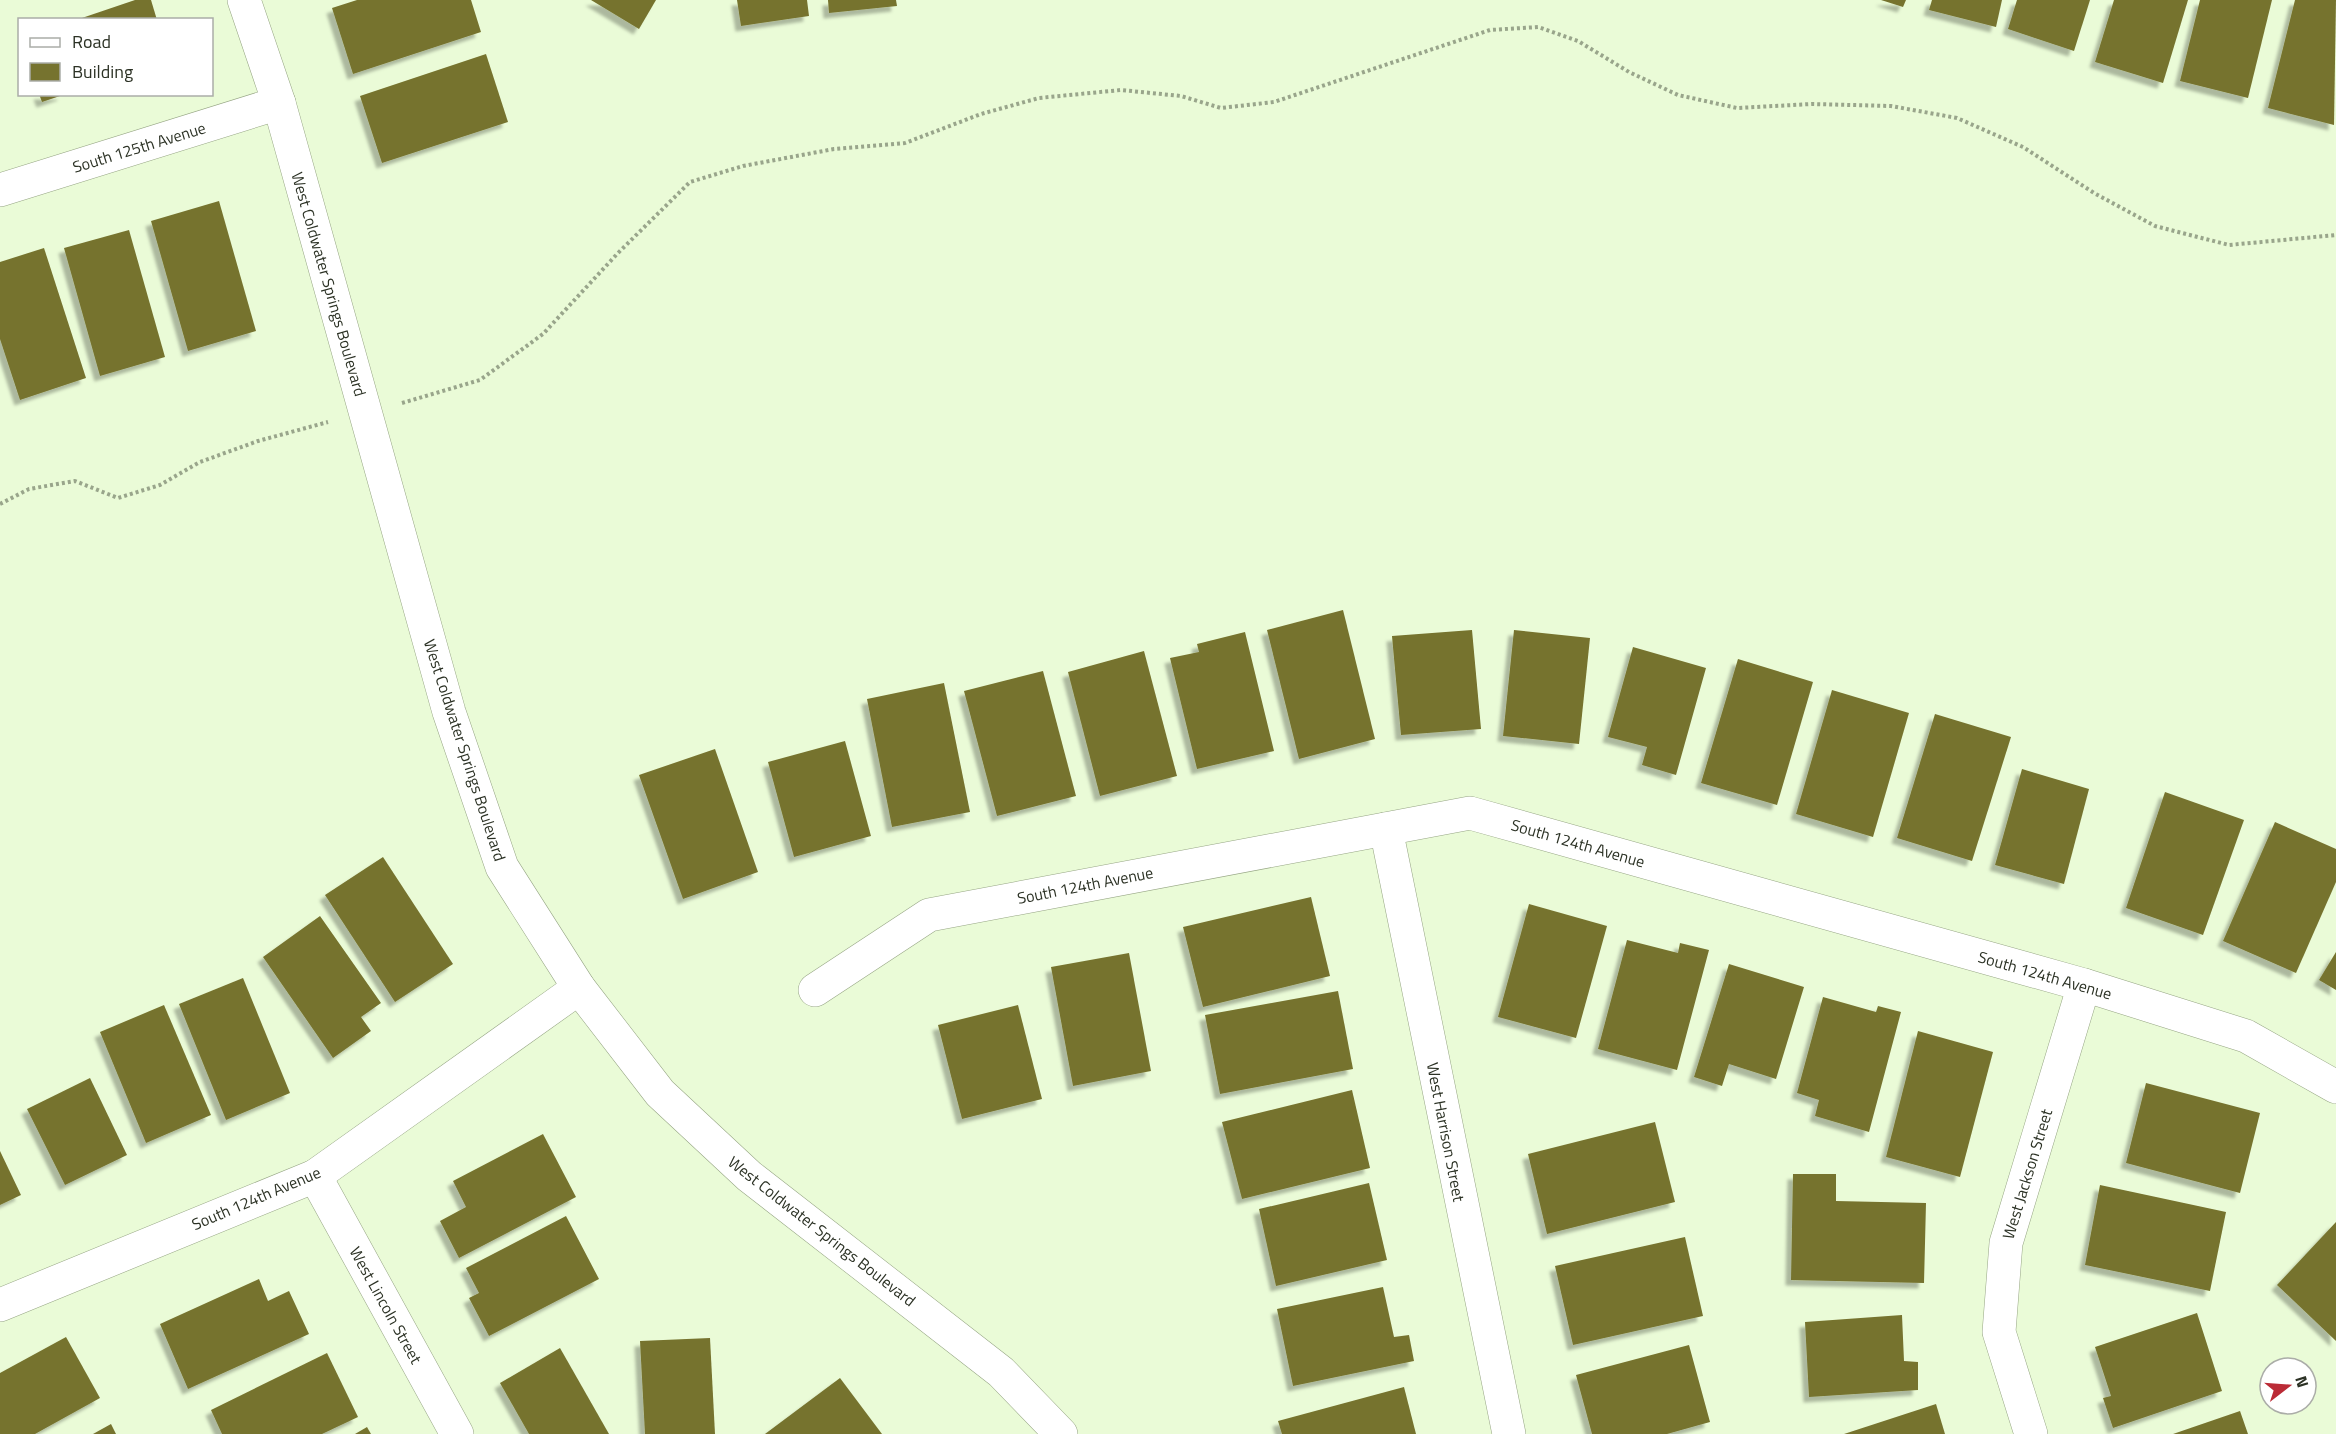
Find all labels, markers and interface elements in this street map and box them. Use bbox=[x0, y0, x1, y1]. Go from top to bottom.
legend bbox=[18, 18, 213, 96]
text: Road bbox=[72, 28, 111, 55]
text: Building bbox=[72, 58, 133, 85]
street label: South 125th Avenue bbox=[69, 115, 209, 179]
street label: West Coldwater Springs Boulevard bbox=[285, 169, 373, 399]
street label: West Coldwater Springs Boulevard bbox=[418, 636, 512, 864]
street label: South 124th Avenue bbox=[1508, 812, 1648, 874]
street label: South 124th Avenue bbox=[1015, 860, 1155, 910]
street label: South 124th Avenue bbox=[1975, 944, 2115, 1006]
street label: West Harrison Street bbox=[1421, 1060, 1471, 1204]
street label: West Jackson Street bbox=[1996, 1106, 2058, 1242]
street label: West Coldwater Springs Boulevard bbox=[723, 1150, 921, 1312]
street label: South 124th Avenue bbox=[188, 1160, 324, 1236]
street label: West Lincoln Street bbox=[344, 1242, 428, 1368]
north arrow bbox=[2258, 1356, 2318, 1416]
text: N bbox=[2289, 1373, 2315, 1390]

